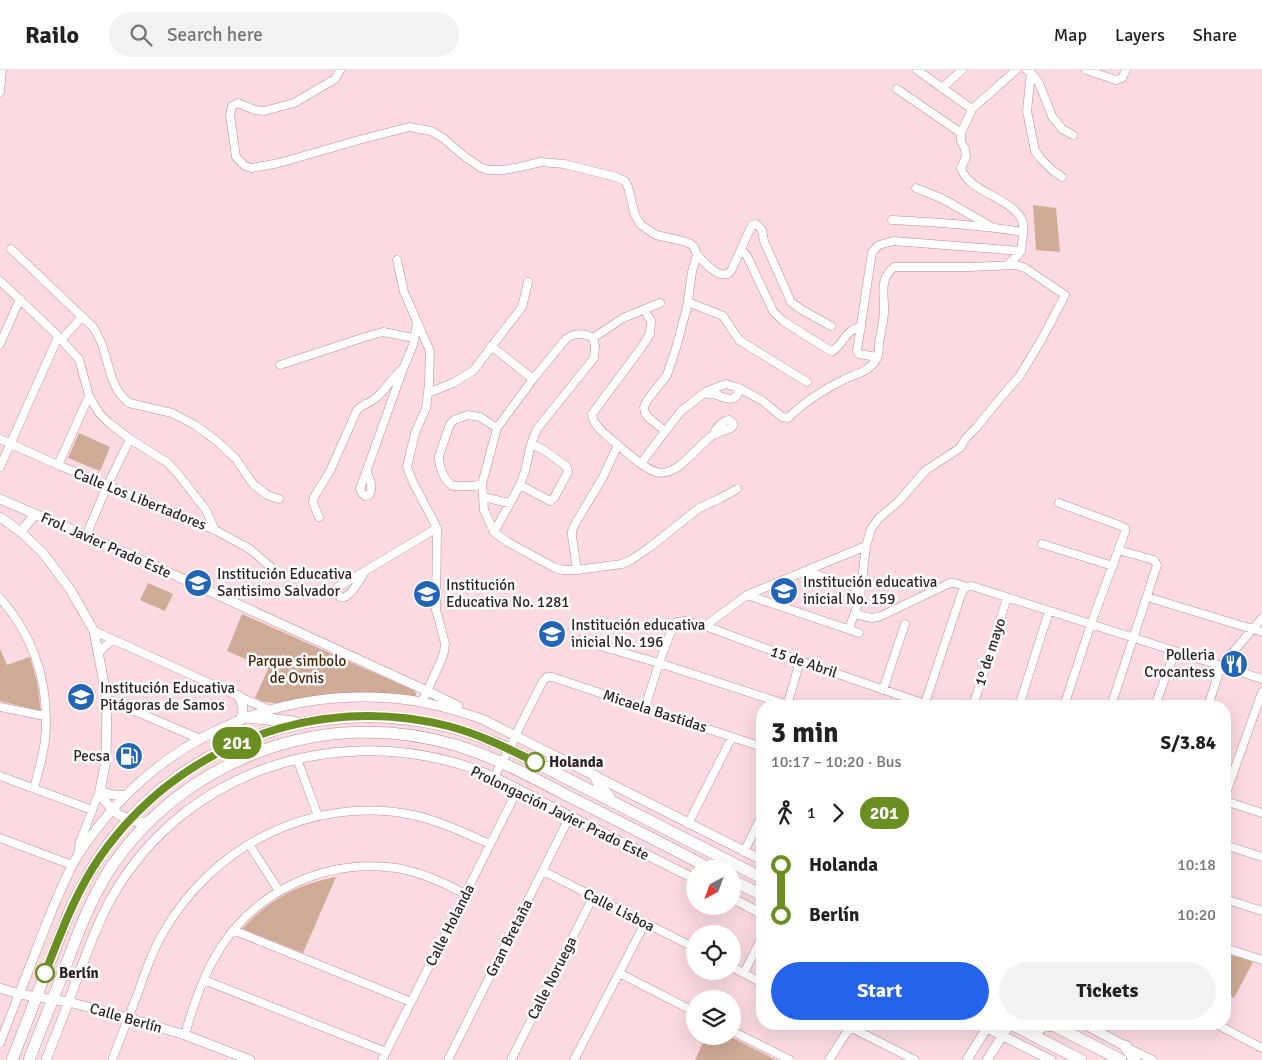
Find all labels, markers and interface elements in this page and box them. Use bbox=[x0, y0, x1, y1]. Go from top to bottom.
search box bbox=[109, 12, 459, 57]
text: Railo bbox=[25, 20, 79, 50]
icon: search bbox=[127, 21, 155, 49]
text: Search here bbox=[167, 23, 263, 47]
text: Map bbox=[1054, 24, 1087, 46]
text: Layers bbox=[1115, 24, 1165, 46]
text: Share bbox=[1193, 24, 1237, 46]
street label: Calle Los Libertadores bbox=[71, 464, 209, 534]
street label: Frol. Javier Prado Este bbox=[38, 508, 174, 582]
place label: Institución Educativa Santisimo Salvador bbox=[217, 565, 352, 600]
school or university icon: Institución Educativa Santisimo Salvador bbox=[183, 568, 213, 598]
place label: Institución educativa inicial No. 159 bbox=[803, 573, 937, 608]
place label: Institución Educativa No. 1281 bbox=[446, 576, 569, 611]
school or university icon: Institución educativa inicial No. 159 bbox=[769, 576, 799, 606]
school or university icon: Institución Educativa No. 1281 bbox=[412, 579, 442, 609]
place label: Institución educativa inicial No. 196 bbox=[571, 616, 705, 651]
street label: 1º de mayo bbox=[971, 616, 1009, 688]
school or university icon: Institución educativa inicial No. 196 bbox=[537, 619, 567, 649]
street label: 15 de Abril bbox=[768, 642, 840, 682]
place label: Polleria Crocantess bbox=[1144, 646, 1215, 681]
restaurant icon: Polleria Crocantess bbox=[1219, 649, 1249, 679]
park label: Parque simbolo de Ovnis bbox=[248, 652, 346, 687]
place label: Institución Educativa Pitágoras de Samos bbox=[100, 679, 235, 714]
school or university icon: Institución Educativa Pitágoras de Samos bbox=[66, 682, 96, 712]
street label: Micaela Bastidas bbox=[601, 686, 710, 736]
text: 3 min bbox=[771, 716, 839, 750]
line badge: 201 bbox=[208, 727, 266, 759]
text: S/3.84 bbox=[1161, 731, 1216, 755]
text: 201 bbox=[222, 732, 252, 754]
fuel station icon: Pecsa bbox=[114, 741, 144, 771]
place label: Pecsa bbox=[73, 747, 110, 765]
marker: Holanda bbox=[525, 752, 545, 772]
text: 10:17 – 10:20 · Bus bbox=[771, 752, 902, 772]
place label: Holanda bbox=[549, 753, 604, 771]
street label: Prolongación Javier Prado Este bbox=[468, 762, 652, 864]
icon: walk bbox=[771, 799, 799, 827]
icon: forward bbox=[824, 799, 852, 827]
text: 201 bbox=[870, 802, 899, 824]
text: 1 bbox=[807, 803, 816, 823]
text: Holanda bbox=[809, 853, 878, 877]
text: 10:18 bbox=[1177, 855, 1216, 875]
north arrow bbox=[686, 860, 741, 915]
map controls bbox=[686, 860, 741, 1045]
street label: Calle Holanda bbox=[422, 881, 478, 969]
street label: Calle Lisboa bbox=[580, 884, 658, 936]
street label: Gran Bretaña bbox=[482, 896, 536, 980]
text: Berlín bbox=[809, 903, 859, 927]
text: 10:20 bbox=[1177, 905, 1216, 925]
button: locate bbox=[686, 925, 741, 980]
street label: Calle Noruega bbox=[523, 934, 581, 1022]
button: Start bbox=[771, 962, 989, 1020]
button: Tickets bbox=[999, 962, 1216, 1020]
marker: Berlín bbox=[35, 963, 55, 983]
place label: Berlín bbox=[59, 964, 99, 982]
button: layers bbox=[686, 990, 741, 1045]
street label: Calle Berlín bbox=[88, 999, 164, 1037]

